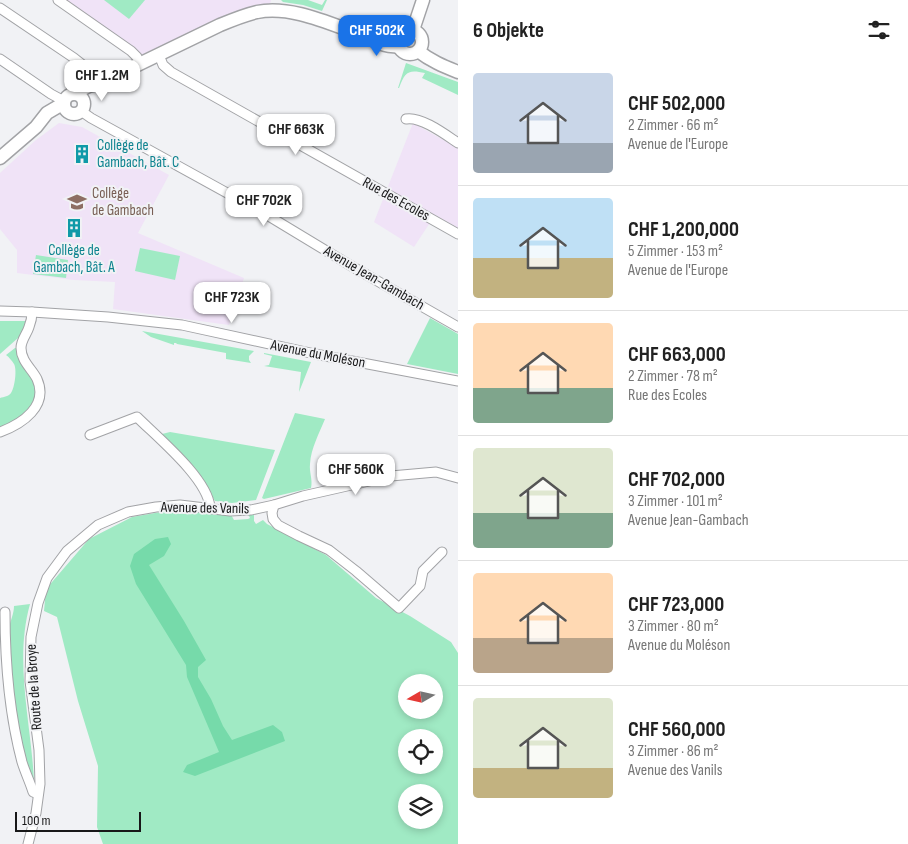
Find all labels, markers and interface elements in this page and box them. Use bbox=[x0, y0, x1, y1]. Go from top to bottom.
pin: CHF 502K bbox=[325, 15, 429, 57]
icon: filters bbox=[865, 16, 893, 44]
text: 6 Objekte bbox=[473, 18, 544, 43]
text: CHF 502K bbox=[349, 21, 405, 40]
pin: CHF 1.2M bbox=[50, 59, 154, 102]
text: CHF 1.2M bbox=[75, 66, 129, 85]
text: CHF 502,000 bbox=[628, 91, 725, 116]
icon: home bbox=[513, 93, 573, 153]
pin: CHF 663K bbox=[244, 114, 348, 156]
text: 2 Zimmer · 66 m² bbox=[628, 116, 718, 135]
text: CHF 663K bbox=[268, 120, 324, 139]
text: Avenue de l'Europe bbox=[628, 135, 728, 154]
place label: Collège de Gambach, Bât. C bbox=[97, 136, 179, 172]
building icon: Collège de Gambach, Bât. C bbox=[71, 143, 93, 165]
street label: Rue des Ecoles bbox=[359, 173, 433, 225]
place label: Collège de Gambach bbox=[92, 184, 154, 220]
pin: CHF 702K bbox=[212, 184, 316, 227]
school or university icon: Collège de Gambach bbox=[66, 191, 88, 213]
text: CHF 702K bbox=[236, 191, 292, 210]
building icon: Collège de Gambach, Bât. A bbox=[63, 217, 85, 239]
text: CHF 1,200,000 bbox=[628, 217, 739, 242]
icon: home bbox=[513, 218, 573, 278]
place label: Collège de Gambach, Bât. A bbox=[33, 241, 115, 277]
street label: Avenue Jean-Gambach bbox=[319, 241, 428, 315]
text: 5 Zimmer · 153 m² bbox=[628, 242, 723, 261]
text: Avenue de l'Europe bbox=[628, 261, 728, 280]
pin: CHF 723K bbox=[180, 282, 284, 324]
text: CHF 723K bbox=[205, 288, 259, 307]
street label: Avenue du Moléson bbox=[268, 335, 367, 372]
text: CHF 663,000 bbox=[628, 342, 726, 367]
icon: home bbox=[513, 343, 573, 403]
text: 2 Zimmer · 78 m² bbox=[628, 367, 718, 386]
text: Rue des Ecoles bbox=[628, 386, 707, 405]
pin: CHF 560K bbox=[304, 454, 408, 496]
text: CHF 560K bbox=[328, 460, 384, 479]
text: CHF 702,000 bbox=[628, 467, 725, 492]
icon: home bbox=[513, 468, 573, 528]
text: 3 Zimmer · 101 m² bbox=[628, 492, 723, 511]
street label: Avenue des Vanils bbox=[160, 498, 249, 518]
text: Avenue Jean-Gambach bbox=[628, 511, 749, 530]
text: CHF 723,000 bbox=[628, 592, 724, 617]
icon: home bbox=[513, 593, 573, 653]
text: 3 Zimmer · 80 m² bbox=[628, 617, 719, 636]
text: Avenue du Moléson bbox=[628, 636, 730, 655]
street label: Route de la Broye bbox=[22, 643, 46, 731]
north arrow bbox=[398, 674, 442, 719]
map controls bbox=[398, 674, 443, 829]
text: CHF 560,000 bbox=[628, 717, 725, 742]
icon: home bbox=[513, 718, 573, 778]
button: locate bbox=[398, 729, 443, 774]
text: 3 Zimmer · 86 m² bbox=[628, 742, 719, 761]
text: Avenue des Vanils bbox=[628, 761, 722, 780]
button: layers bbox=[398, 784, 443, 829]
scale bar bbox=[15, 809, 141, 832]
text: 100 m bbox=[22, 812, 51, 829]

